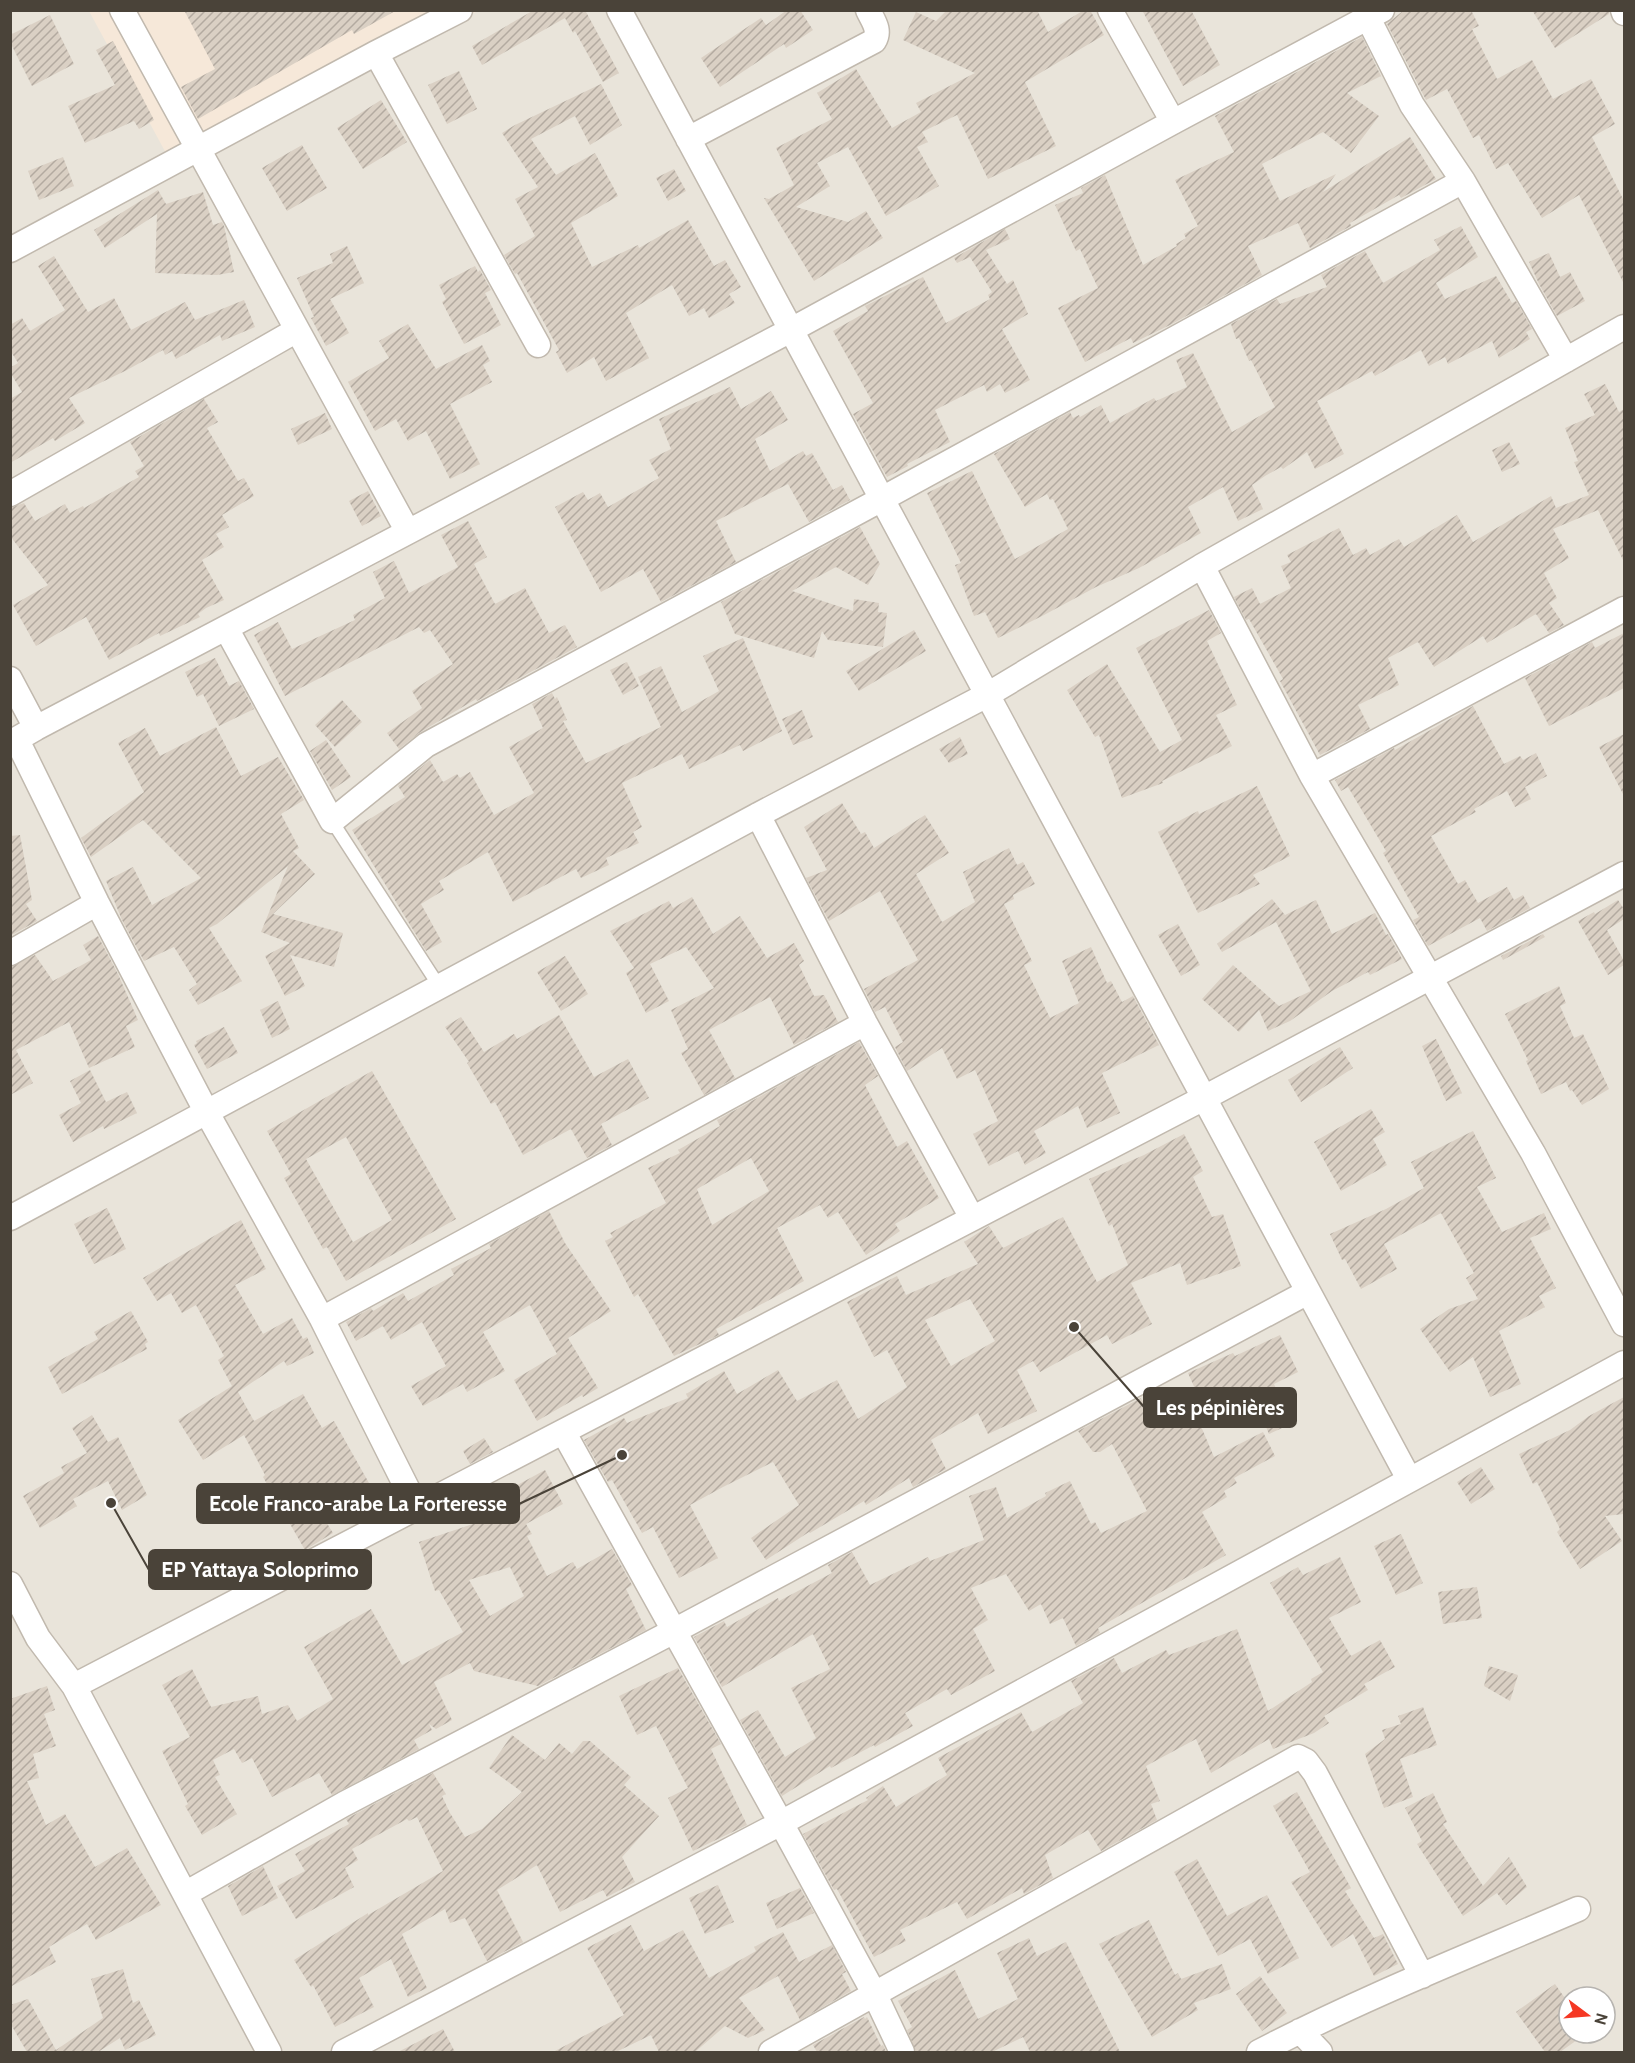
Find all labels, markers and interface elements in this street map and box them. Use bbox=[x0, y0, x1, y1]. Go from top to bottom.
callout: Les pépinières bbox=[1144, 1388, 1296, 1427]
text: Les pépinières bbox=[1156, 1395, 1284, 1420]
callout: Ecole Franco-arabe La Forteresse bbox=[197, 1484, 519, 1523]
text: Ecole Franco-arabe La Forteresse bbox=[209, 1491, 507, 1516]
callout: EP Yattaya Soloprimo bbox=[149, 1550, 371, 1589]
text: EP Yattaya Soloprimo bbox=[161, 1557, 359, 1582]
north arrow bbox=[1557, 1985, 1617, 2045]
text: N bbox=[1590, 2011, 1612, 2027]

